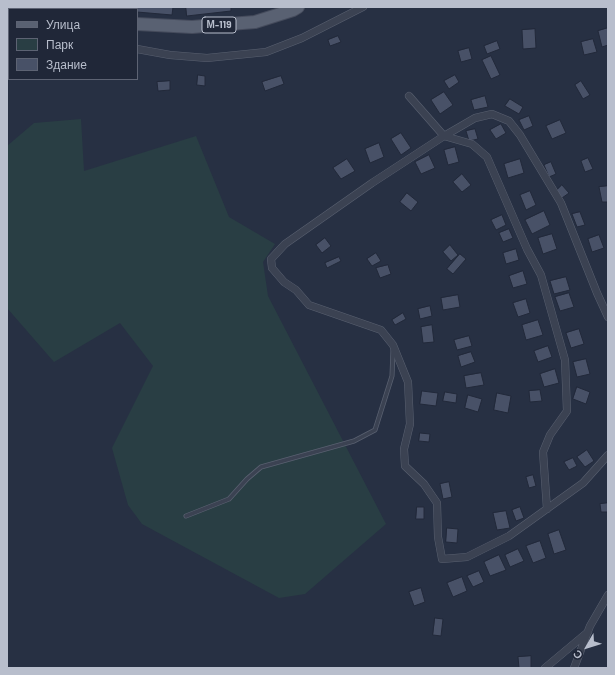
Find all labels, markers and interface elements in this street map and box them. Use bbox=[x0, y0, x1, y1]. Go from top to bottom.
legend bbox=[8, 8, 138, 80]
text: Улица bbox=[46, 17, 80, 31]
road number: М-119 bbox=[202, 17, 236, 33]
text: Парк bbox=[46, 37, 73, 51]
text: Здание bbox=[46, 57, 87, 71]
north arrow bbox=[567, 627, 607, 667]
text: С bbox=[570, 648, 585, 662]

